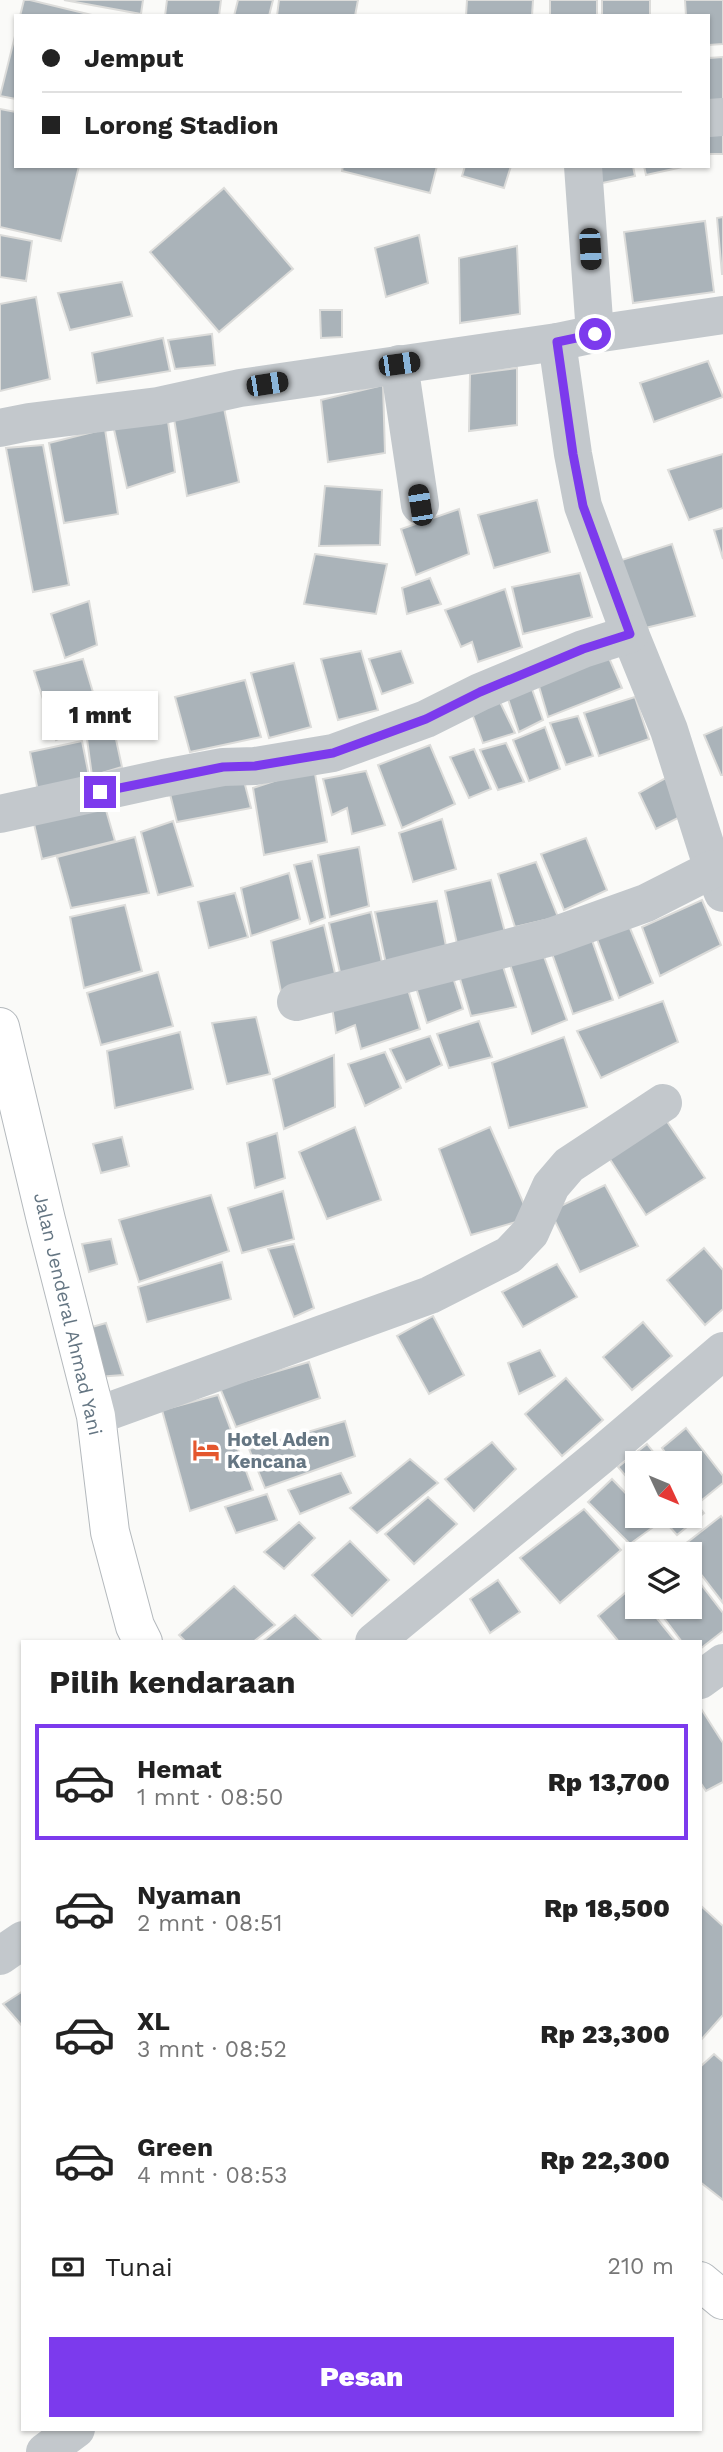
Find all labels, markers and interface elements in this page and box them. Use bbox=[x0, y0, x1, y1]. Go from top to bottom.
text: Jemput bbox=[84, 43, 183, 73]
text: Lorong Stadion bbox=[84, 110, 279, 140]
car bbox=[579, 227, 602, 271]
route start bbox=[579, 318, 611, 350]
car bbox=[377, 351, 422, 377]
car bbox=[245, 370, 290, 398]
car bbox=[407, 483, 434, 527]
callout: 1 mnt bbox=[42, 690, 158, 740]
text: 1 mnt bbox=[69, 702, 131, 729]
route end bbox=[84, 776, 116, 808]
street label: Jalan Jenderal Ahmad Yani bbox=[29, 1190, 107, 1438]
place label: Hotel Aden Kencana bbox=[227, 1428, 330, 1473]
hotel icon: Hotel Aden Kencana bbox=[191, 1435, 221, 1465]
north arrow bbox=[625, 1451, 702, 1528]
map controls bbox=[625, 1451, 702, 1619]
button: layers bbox=[625, 1542, 702, 1619]
text: Pilih kendaraan bbox=[49, 1663, 296, 1701]
icon: car bbox=[53, 1751, 116, 1814]
text: Hemat bbox=[137, 1754, 222, 1784]
text: Rp 13,700 bbox=[548, 1767, 670, 1797]
text: 1 mnt · 08:50 bbox=[137, 1784, 283, 1811]
icon: car bbox=[53, 1877, 116, 1940]
text: Nyaman bbox=[137, 1880, 241, 1910]
text: Rp 18,500 bbox=[544, 1893, 670, 1923]
text: 2 mnt · 08:51 bbox=[137, 1910, 282, 1937]
icon: car bbox=[53, 2003, 116, 2066]
text: XL bbox=[137, 2006, 170, 2036]
text: Rp 23,300 bbox=[540, 2019, 670, 2049]
text: 3 mnt · 08:52 bbox=[137, 2036, 287, 2063]
icon: car bbox=[53, 2129, 116, 2192]
text: Green bbox=[137, 2132, 213, 2162]
text: Rp 22,300 bbox=[540, 2145, 670, 2175]
text: 4 mnt · 08:53 bbox=[137, 2162, 288, 2189]
icon: cash bbox=[49, 2248, 87, 2286]
text: Tunai bbox=[105, 2252, 173, 2282]
text: 210 m bbox=[608, 2253, 674, 2280]
button: Pesan bbox=[49, 2337, 674, 2417]

